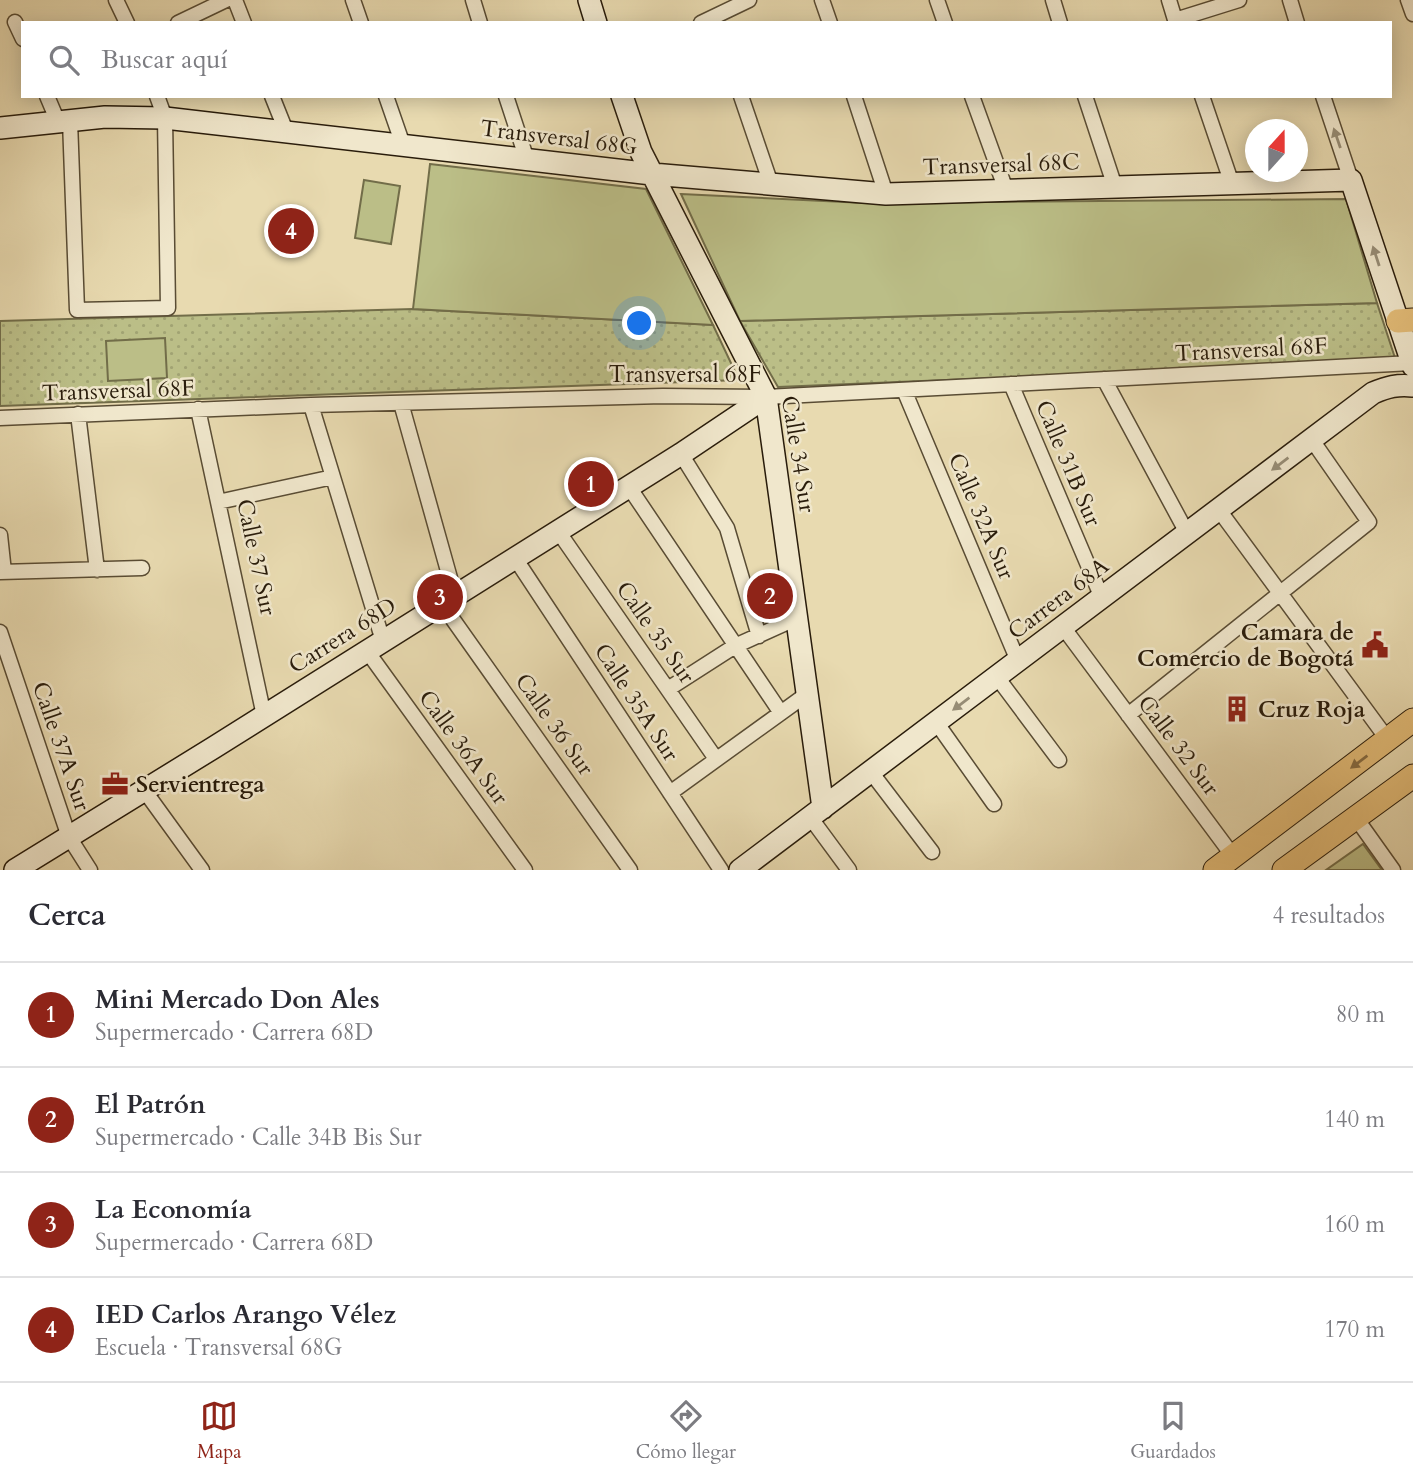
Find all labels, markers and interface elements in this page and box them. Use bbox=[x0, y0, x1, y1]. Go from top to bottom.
search box bbox=[21, 21, 1392, 98]
icon: search bbox=[45, 41, 83, 79]
text: Buscar aquí bbox=[101, 42, 228, 77]
street label: Transversal 68G bbox=[479, 112, 639, 162]
north arrow bbox=[1245, 119, 1308, 182]
one-way arrow bbox=[1331, 128, 1342, 149]
street label: Transversal 68C bbox=[922, 146, 1080, 183]
pin: 4 bbox=[268, 205, 314, 257]
one-way arrow bbox=[1371, 245, 1381, 266]
your location bbox=[622, 306, 656, 340]
street label: Transversal 68F bbox=[1174, 330, 1328, 369]
street label: Transversal 68F bbox=[609, 359, 761, 390]
street label: Transversal 68F bbox=[41, 372, 195, 409]
street label: Calle 34 Sur bbox=[774, 393, 823, 515]
street label: Calle 31B Sur bbox=[1028, 396, 1109, 531]
street label: Calle 32A Sur bbox=[941, 448, 1022, 585]
one-way arrow bbox=[1271, 457, 1289, 471]
pin: 1 bbox=[568, 458, 614, 510]
street label: Calle 37 Sur bbox=[229, 496, 284, 619]
street label: Carrera 68A bbox=[1001, 550, 1116, 647]
pin: 2 bbox=[747, 570, 793, 622]
pin: 3 bbox=[417, 571, 463, 623]
street label: Calle 35 Sur bbox=[609, 575, 703, 690]
street label: Carrera 68D bbox=[283, 590, 402, 681]
place label: Camara de Comercio de Bogotá bbox=[1137, 617, 1355, 674]
public building icon: Camara de Comercio de Bogotá bbox=[1360, 630, 1390, 660]
street label: Calle 35A Sur bbox=[587, 637, 687, 768]
street label: Calle 36 Sur bbox=[508, 667, 602, 782]
street label: Calle 37A Sur bbox=[25, 678, 98, 815]
street label: Calle 36A Sur bbox=[412, 684, 516, 811]
street label: Calle 32 Sur bbox=[1131, 689, 1227, 802]
building icon: Cruz Roja bbox=[1222, 694, 1252, 724]
place label: Cruz Roja bbox=[1258, 694, 1366, 725]
one-way arrow bbox=[952, 697, 970, 711]
one-way arrow bbox=[1350, 754, 1368, 768]
office icon: Servientrega bbox=[100, 769, 130, 799]
place label: Servientrega bbox=[136, 769, 265, 800]
text: Cerca bbox=[28, 895, 106, 936]
text: 4 resultados bbox=[1272, 900, 1385, 931]
text: Mini Mercado Don Ales bbox=[95, 982, 380, 1017]
text: 1 bbox=[45, 999, 57, 1030]
text: 80 m bbox=[1336, 999, 1385, 1030]
text: Supermercado · Carrera 68D bbox=[95, 1017, 373, 1048]
text: El Patrón bbox=[95, 1087, 206, 1122]
text: 2 bbox=[45, 1104, 57, 1135]
text: 140 m bbox=[1324, 1104, 1385, 1135]
text: Supermercado · Calle 34B Bis Sur bbox=[95, 1122, 422, 1153]
text: La Economía bbox=[95, 1192, 252, 1227]
text: 3 bbox=[45, 1209, 57, 1240]
text: 160 m bbox=[1324, 1209, 1385, 1240]
text: Supermercado · Carrera 68D bbox=[95, 1227, 373, 1258]
text: IED Carlos Arango Vélez bbox=[95, 1297, 396, 1332]
text: 4 bbox=[45, 1314, 57, 1345]
text: 170 m bbox=[1324, 1314, 1385, 1345]
text: Escuela · Transversal 68G bbox=[95, 1332, 342, 1363]
tab: Mapa bbox=[197, 1397, 242, 1465]
tab: Cómo llegar bbox=[636, 1397, 736, 1465]
tab: Guardados bbox=[1130, 1397, 1216, 1465]

